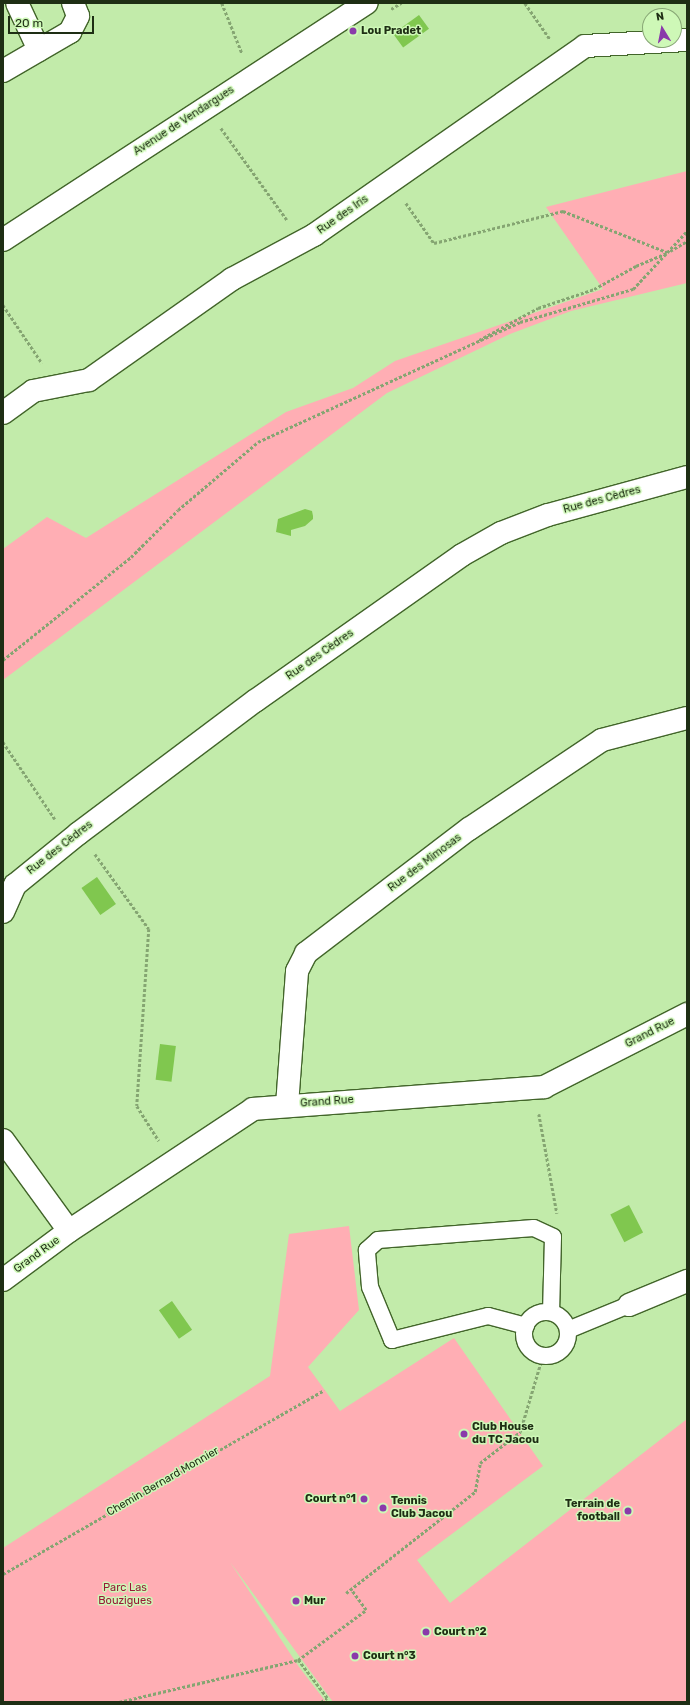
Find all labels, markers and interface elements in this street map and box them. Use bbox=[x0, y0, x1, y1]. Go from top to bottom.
scale bar bbox=[10, 8, 96, 34]
north arrow bbox=[642, 8, 682, 48]
text: N bbox=[655, 10, 665, 24]
text: 20 m bbox=[15, 16, 43, 30]
place label: Lou Pradet bbox=[361, 24, 421, 38]
marker: Lou Pradet bbox=[348, 26, 358, 36]
street label: Avenue de Vendargues bbox=[131, 83, 237, 159]
street label: Rue des Iris bbox=[315, 193, 371, 237]
street label: Rue des Cèdres bbox=[562, 483, 642, 517]
street label: Rue des Cèdres bbox=[284, 627, 356, 683]
street label: Rue des Cèdres bbox=[25, 818, 95, 878]
street label: Rue des Mimosas bbox=[386, 831, 464, 895]
street label: Grand Rue bbox=[623, 1015, 677, 1051]
street label: Grand Rue bbox=[300, 1094, 354, 1110]
street label: Grand Rue bbox=[11, 1234, 63, 1276]
place label: Club House du TC Jacou bbox=[472, 1421, 539, 1447]
marker: Club House du TC Jacou bbox=[459, 1429, 469, 1439]
street label: Chemin Bernard Monnier bbox=[105, 1445, 221, 1519]
place label: Court n°1 bbox=[305, 1492, 356, 1506]
marker: Court n°1 bbox=[359, 1494, 369, 1504]
place label: Tennis Club Jacou bbox=[391, 1495, 452, 1521]
place label: Terrain de football bbox=[565, 1498, 620, 1524]
marker: Tennis Club Jacou bbox=[378, 1503, 388, 1513]
marker: Terrain de football bbox=[623, 1506, 633, 1516]
park label: Parc Las Bouzigues bbox=[98, 1582, 152, 1608]
place label: Mur bbox=[304, 1594, 325, 1608]
marker: Mur bbox=[291, 1596, 301, 1606]
place label: Court n°2 bbox=[434, 1625, 487, 1639]
marker: Court n°2 bbox=[421, 1627, 431, 1637]
place label: Court n°3 bbox=[363, 1649, 416, 1663]
marker: Court n°3 bbox=[350, 1651, 360, 1661]

